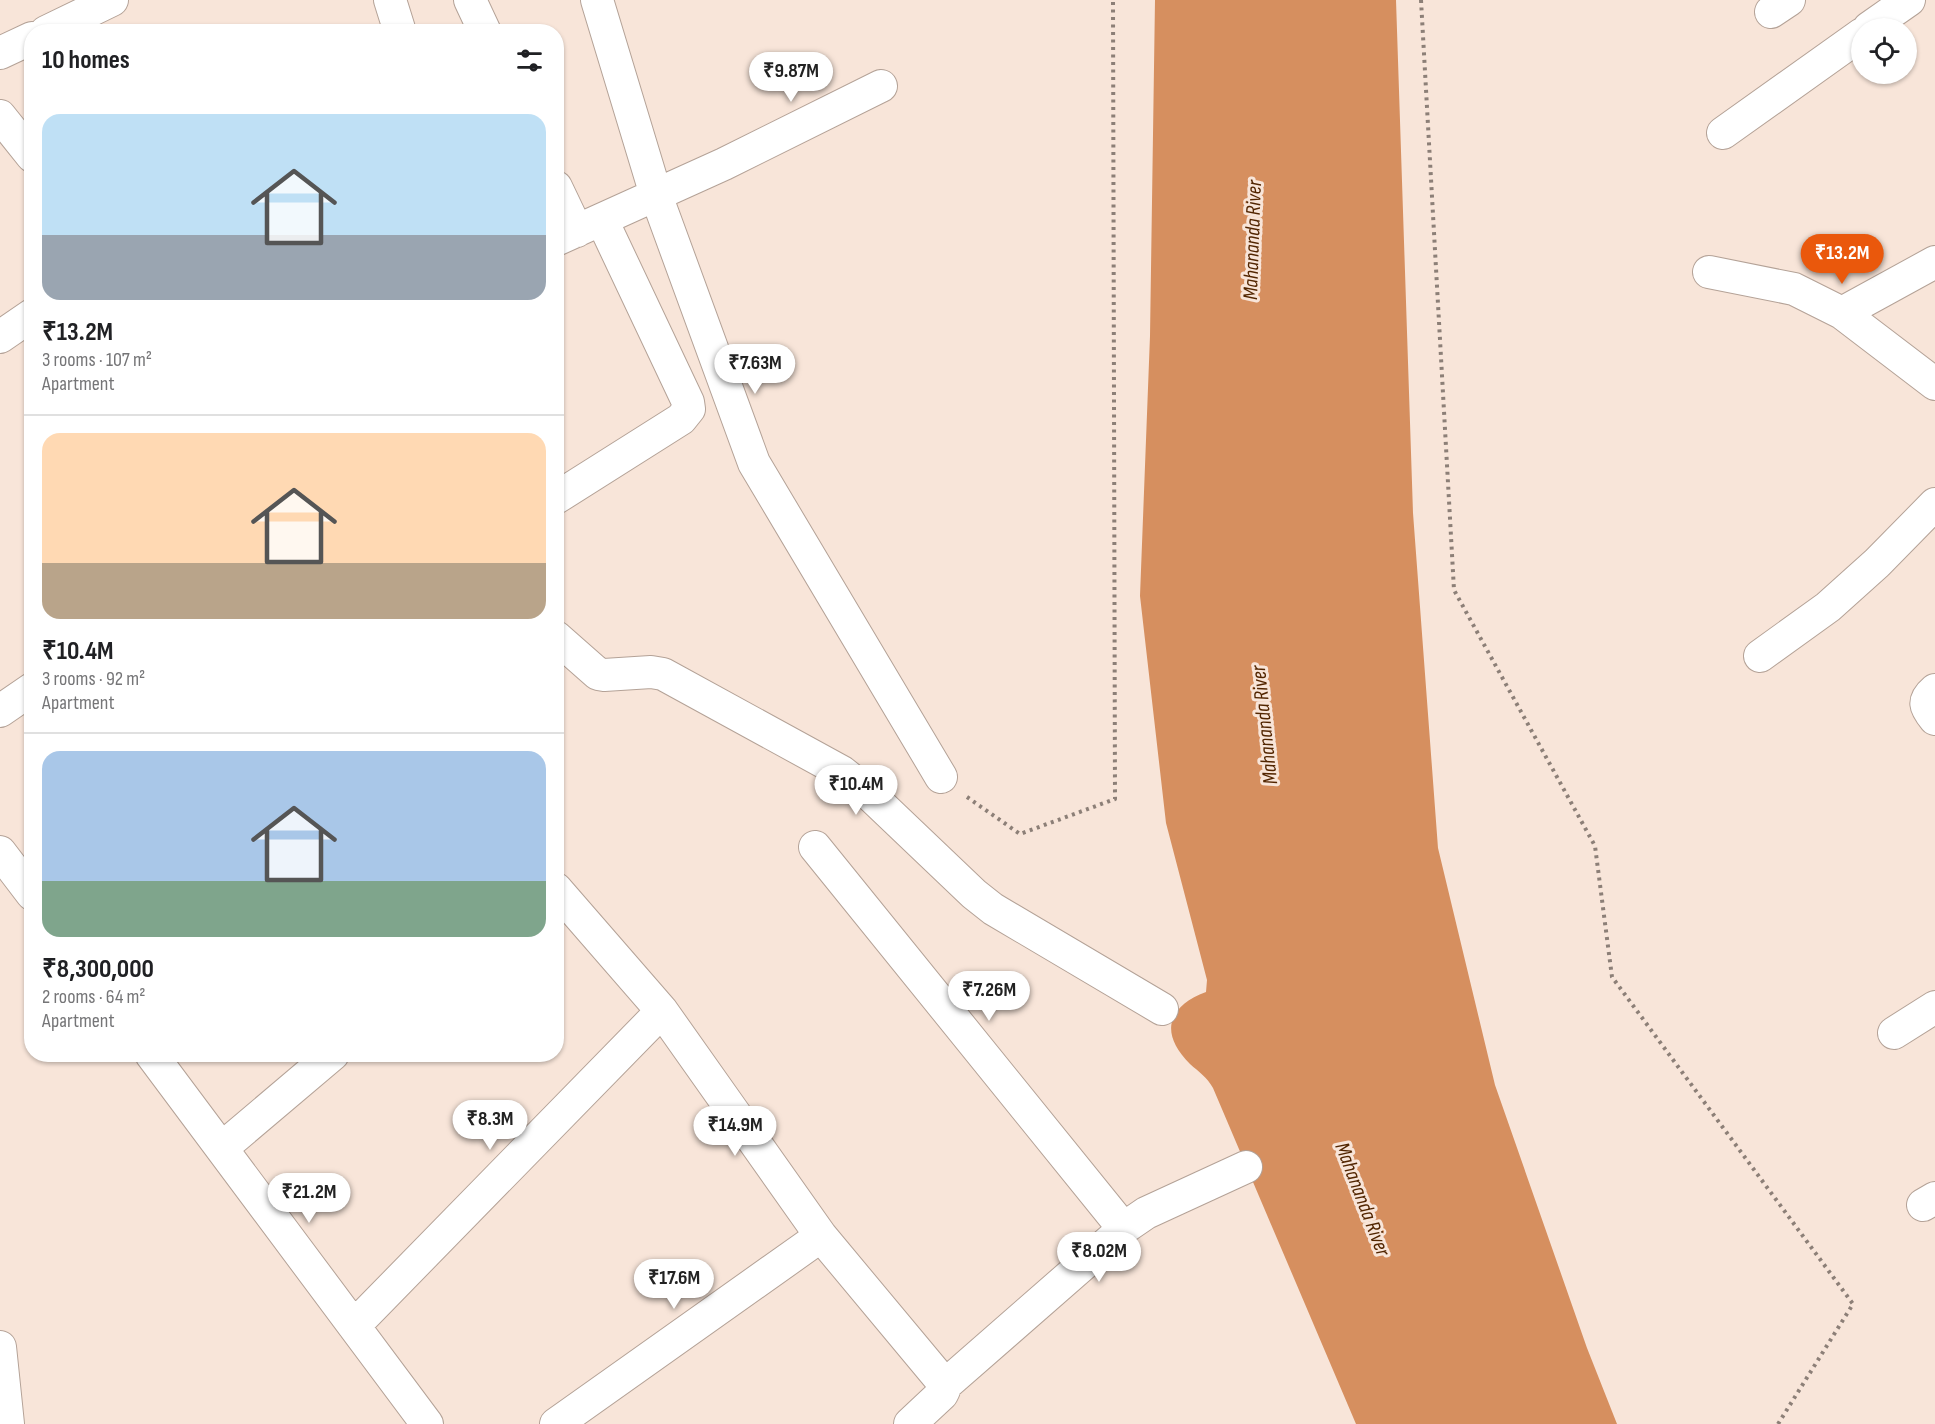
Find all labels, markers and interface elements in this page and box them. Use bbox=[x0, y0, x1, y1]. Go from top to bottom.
map controls bbox=[1851, 18, 1917, 84]
button: locate bbox=[1851, 18, 1917, 84]
icon: filters bbox=[513, 44, 546, 77]
text: 10 homes bbox=[42, 45, 130, 76]
pin: ₹9.87M bbox=[742, 52, 840, 103]
text: ₹9.87M bbox=[763, 59, 819, 83]
icon: home bbox=[240, 153, 348, 261]
water label: Mahananda River bbox=[1238, 179, 1267, 300]
pin: ₹13.2M bbox=[1793, 234, 1891, 285]
text: ₹13.2M bbox=[1815, 241, 1869, 265]
text: ₹13.2M bbox=[42, 317, 113, 348]
pin: ₹7.63M bbox=[706, 344, 804, 395]
text: 3 rooms · 107 m² bbox=[42, 348, 152, 372]
text: ₹7.63M bbox=[728, 351, 782, 375]
text: Apartment bbox=[42, 372, 115, 396]
icon: home bbox=[240, 472, 348, 580]
text: ₹10.4M bbox=[42, 636, 113, 667]
water label: Mahananda River bbox=[1246, 663, 1283, 786]
text: 3 rooms · 92 m² bbox=[42, 667, 145, 691]
text: Apartment bbox=[42, 691, 115, 715]
pin: ₹10.4M bbox=[807, 765, 905, 816]
text: ₹10.4M bbox=[829, 772, 883, 796]
icon: home bbox=[240, 790, 348, 898]
text: ₹8,300,000 bbox=[42, 954, 154, 985]
pin: ₹7.26M bbox=[940, 971, 1038, 1022]
text: ₹7.26M bbox=[962, 978, 1016, 1002]
text: 2 rooms · 64 m² bbox=[42, 985, 146, 1009]
text: Apartment bbox=[42, 1009, 115, 1033]
pin: ₹8.3M bbox=[448, 1100, 532, 1151]
pin: ₹14.9M bbox=[686, 1106, 784, 1157]
text: ₹8.3M bbox=[467, 1107, 513, 1131]
text: ₹14.9M bbox=[707, 1113, 763, 1137]
water label: Mahananda River bbox=[1329, 1139, 1396, 1261]
pin: ₹21.2M bbox=[260, 1173, 358, 1224]
text: ₹21.2M bbox=[282, 1180, 336, 1204]
pin: ₹8.02M bbox=[1050, 1232, 1148, 1283]
text: ₹8.02M bbox=[1071, 1239, 1127, 1263]
pin: ₹17.6M bbox=[625, 1259, 723, 1310]
text: ₹17.6M bbox=[648, 1266, 700, 1290]

